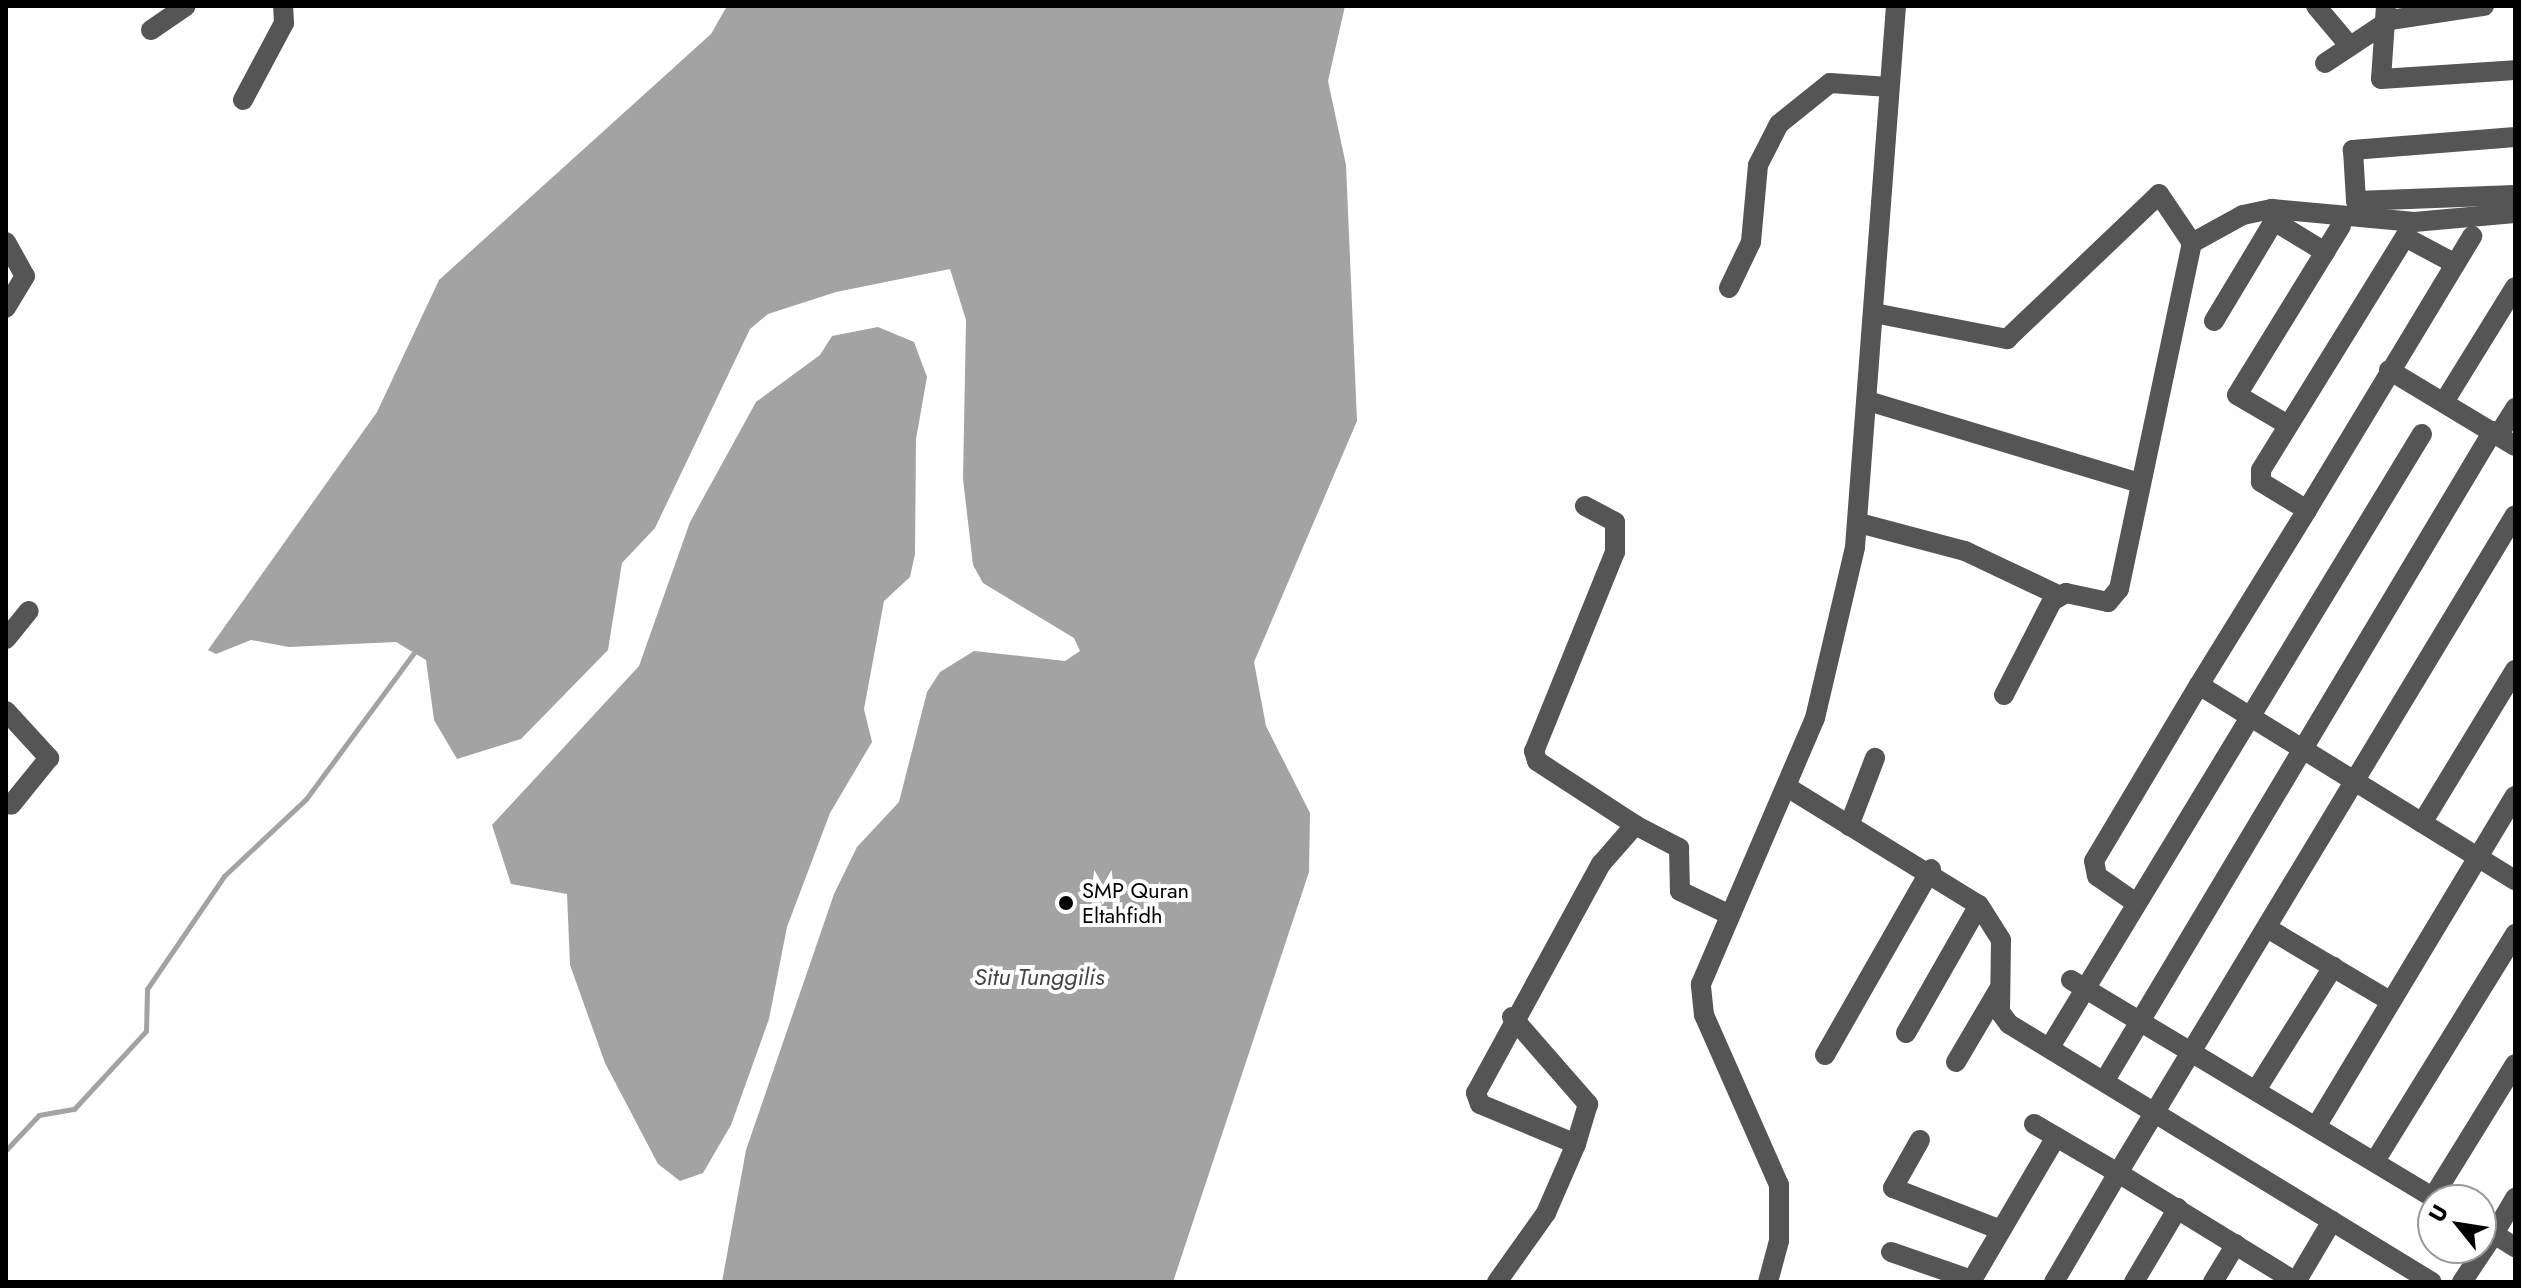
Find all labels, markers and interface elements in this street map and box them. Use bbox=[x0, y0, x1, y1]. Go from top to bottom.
place label: SMP Quran Eltahfidh bbox=[1082, 877, 1189, 928]
marker: SMP Quran Eltahfidh bbox=[1057, 894, 1075, 912]
water label: Situ Tunggilis bbox=[974, 963, 1104, 991]
north arrow bbox=[2417, 1184, 2497, 1264]
text: U bbox=[2420, 1198, 2456, 1228]

